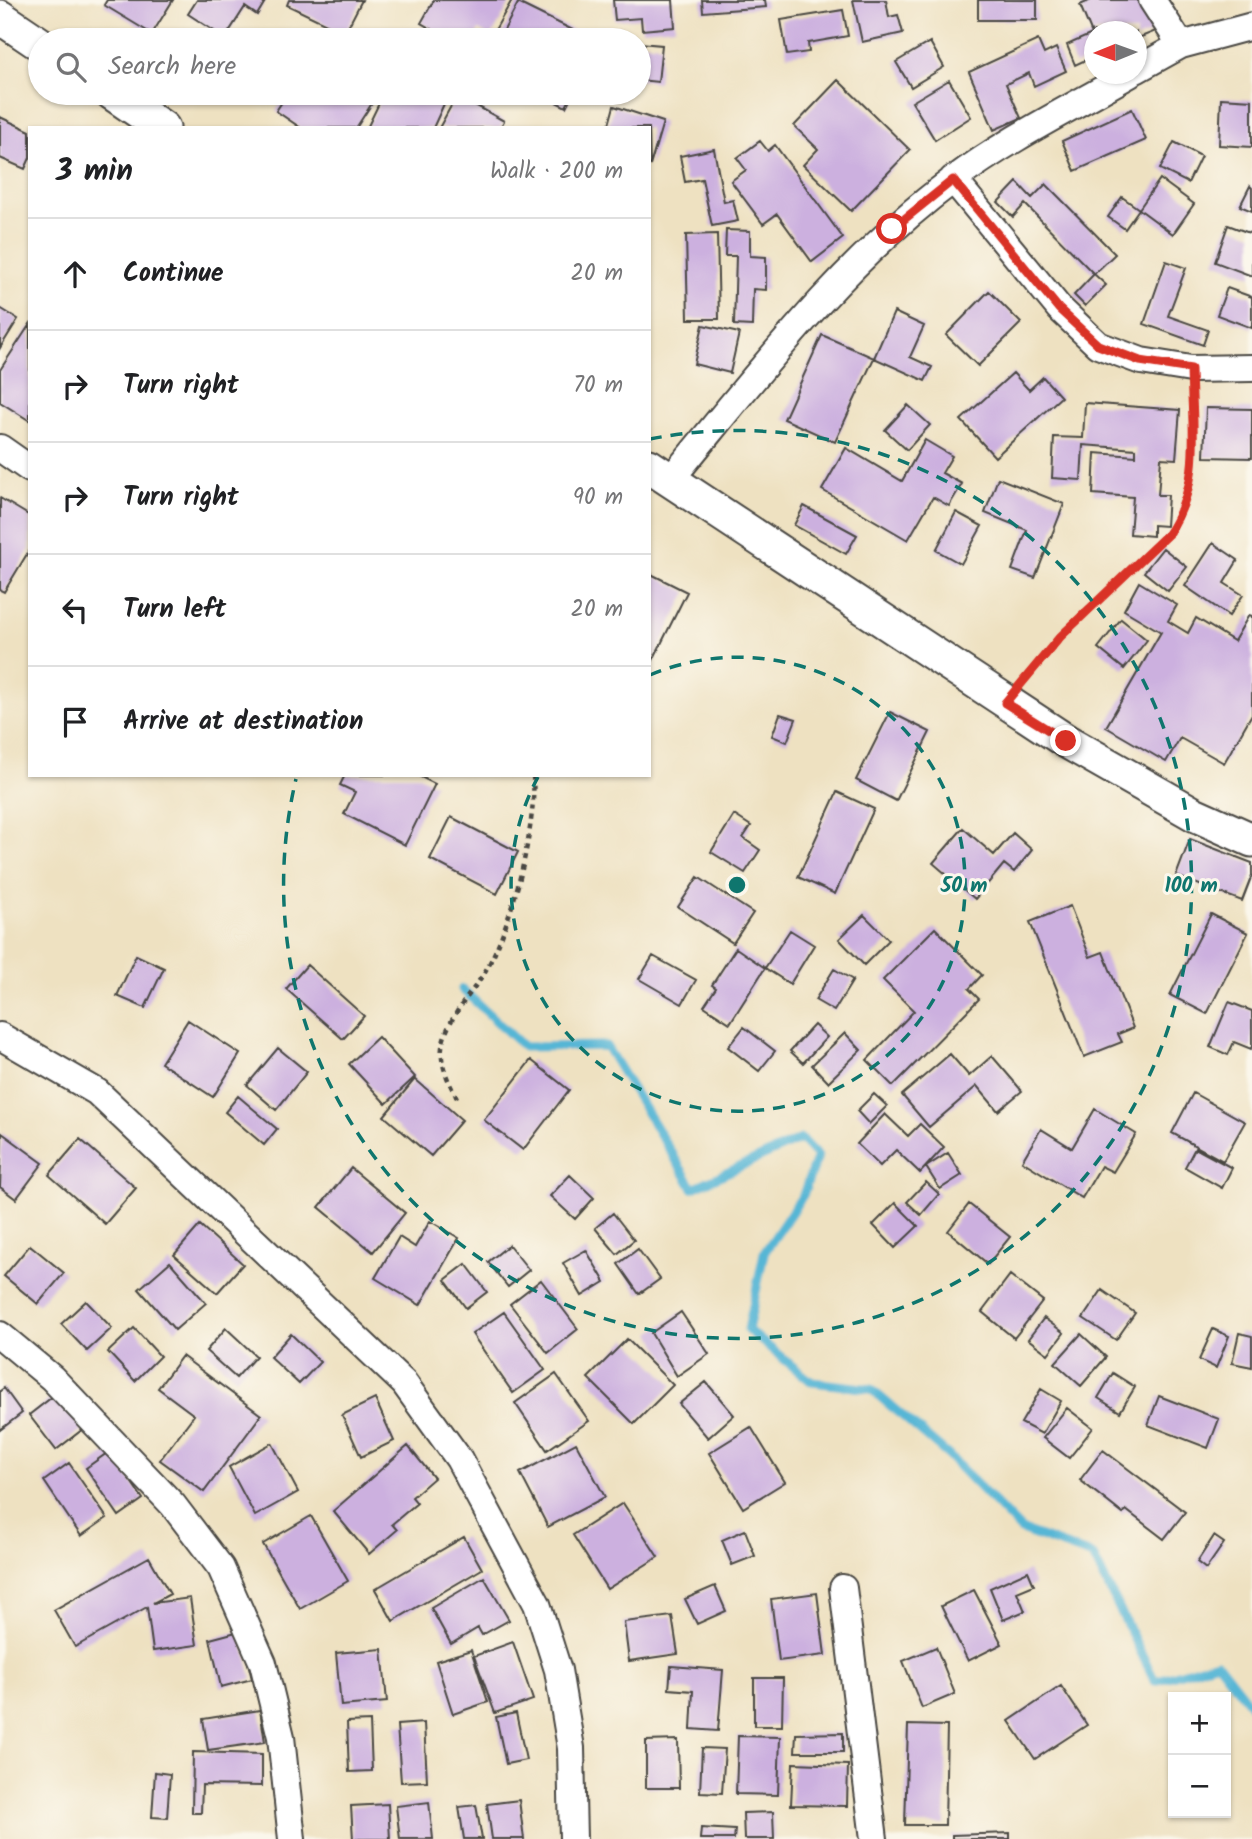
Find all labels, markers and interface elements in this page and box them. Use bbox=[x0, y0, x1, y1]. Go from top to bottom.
north arrow bbox=[1084, 21, 1147, 84]
search box bbox=[28, 28, 651, 105]
text: Search here bbox=[108, 46, 236, 88]
icon: search bbox=[52, 48, 90, 86]
text: 3 min bbox=[56, 148, 133, 196]
text: Walk · 200 m bbox=[490, 154, 623, 190]
route start bbox=[876, 213, 907, 244]
text: Continue bbox=[123, 253, 224, 295]
icon: ahead bbox=[56, 255, 94, 293]
text: 20 m bbox=[571, 256, 623, 292]
text: Turn right bbox=[123, 365, 239, 407]
icon: right bbox=[56, 367, 94, 405]
text: 70 m bbox=[573, 368, 623, 404]
text: Turn right bbox=[123, 477, 239, 519]
icon: right bbox=[56, 479, 94, 517]
text: 90 m bbox=[573, 480, 623, 516]
text: Turn left bbox=[123, 589, 226, 631]
icon: left bbox=[56, 591, 94, 629]
text: 20 m bbox=[571, 592, 623, 628]
text: Arrive at destination bbox=[123, 701, 363, 743]
icon: arrive bbox=[56, 703, 94, 741]
route end bbox=[1050, 725, 1081, 756]
text: 50 m bbox=[940, 870, 987, 903]
text: 100 m bbox=[1164, 870, 1218, 903]
centre of rings bbox=[725, 873, 749, 897]
map controls bbox=[1168, 1692, 1231, 1818]
button: + bbox=[1168, 1692, 1231, 1755]
button: − bbox=[1168, 1755, 1231, 1818]

